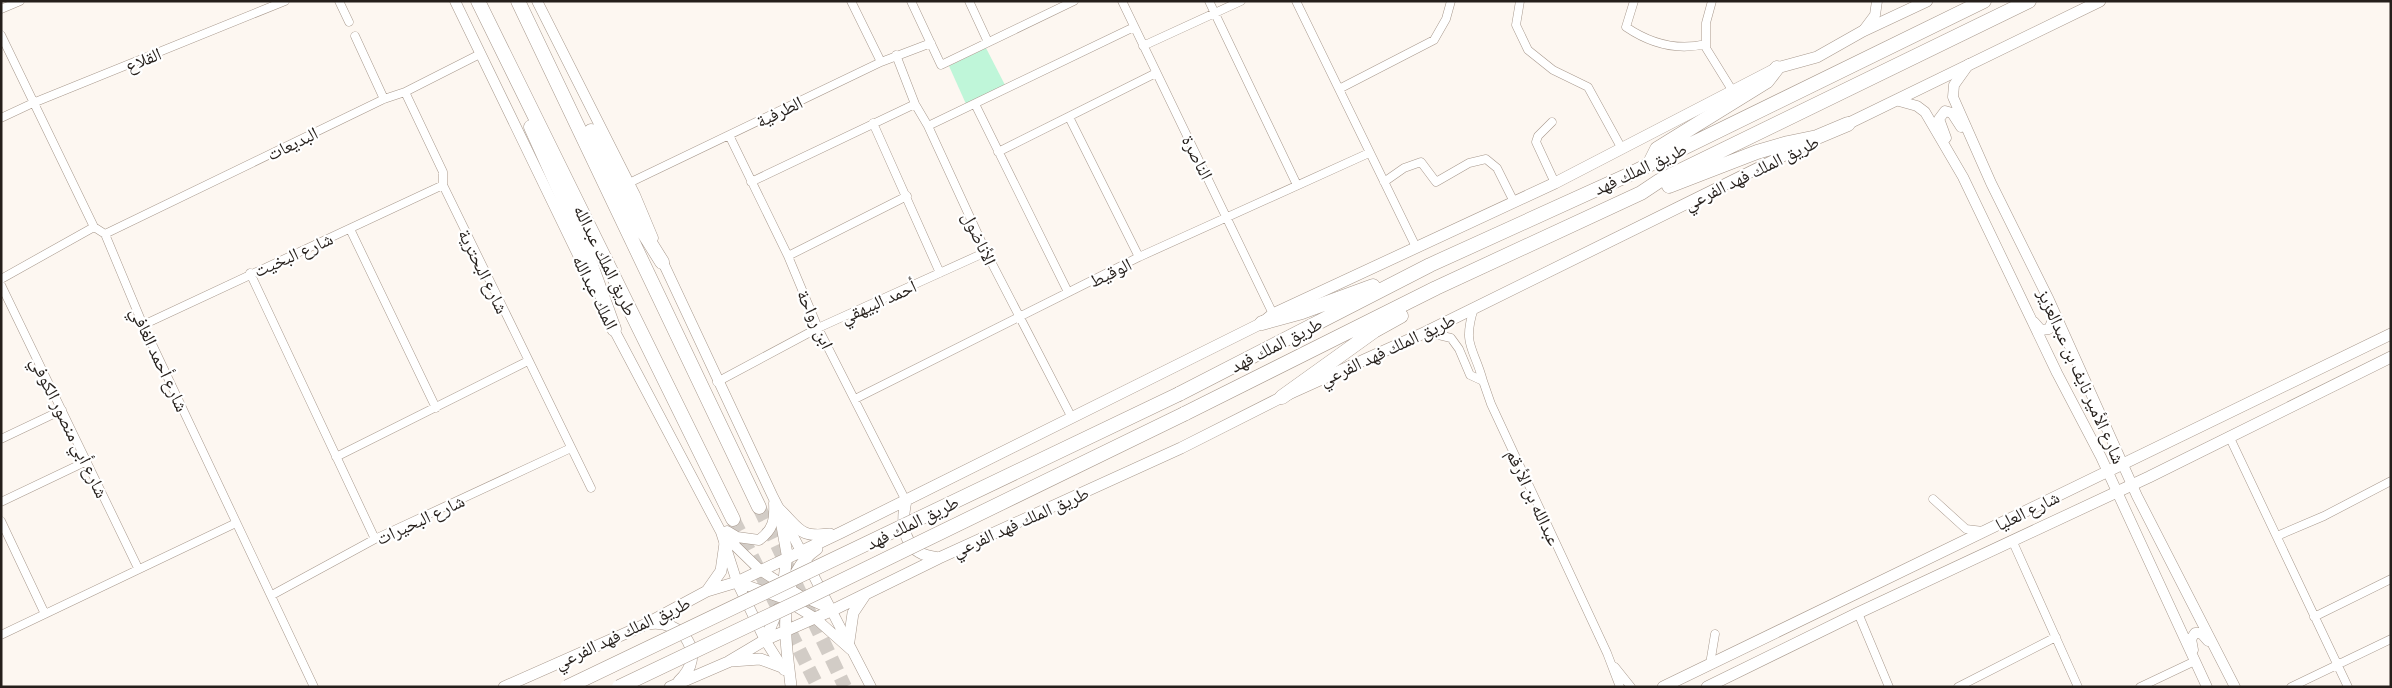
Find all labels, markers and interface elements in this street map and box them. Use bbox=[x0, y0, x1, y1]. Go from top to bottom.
street label: القلاع bbox=[121, 41, 165, 77]
street label: الطرفية bbox=[752, 90, 806, 132]
street label: البديعات bbox=[262, 120, 322, 166]
street label: طريق الملك فهد الفرعي bbox=[1679, 129, 1824, 218]
street label: الناصرة bbox=[1177, 131, 1219, 183]
street label: طريق الملك فهد bbox=[1590, 136, 1690, 200]
street label: طريق الملك عبدالله bbox=[570, 201, 642, 319]
street label: الأناضول bbox=[957, 207, 1003, 269]
street label: شارع البحترية bbox=[453, 225, 515, 317]
street label: شارع البخيت bbox=[250, 226, 336, 282]
street label: الملك عبدالله bbox=[569, 251, 623, 333]
street label: الوقيط bbox=[1085, 251, 1135, 293]
street label: أحمد البيهقي bbox=[836, 273, 921, 332]
street label: شارع الأمير نايف بن عبدالعزيز bbox=[2032, 284, 2131, 467]
street label: ابن رواحة bbox=[792, 286, 840, 352]
street label: شارع أحمد الغافي bbox=[122, 303, 195, 417]
street label: طريق الملك فهد الفرعي bbox=[1315, 307, 1460, 394]
street label: طريق الملك فهد bbox=[1226, 311, 1326, 377]
street label: شارع أبي منصور الكوفي bbox=[22, 352, 115, 503]
street label: عبدالله بن الأرقم bbox=[1500, 445, 1567, 550]
street label: طريق الملك فهد الفرعي bbox=[948, 480, 1094, 565]
street label: شارع العليا bbox=[1991, 484, 2063, 536]
street label: شارع البحيرات bbox=[372, 488, 468, 550]
street label: طريق الملك فهد bbox=[862, 489, 962, 555]
street label: طريق الملك فهد الفرعي bbox=[550, 590, 695, 677]

